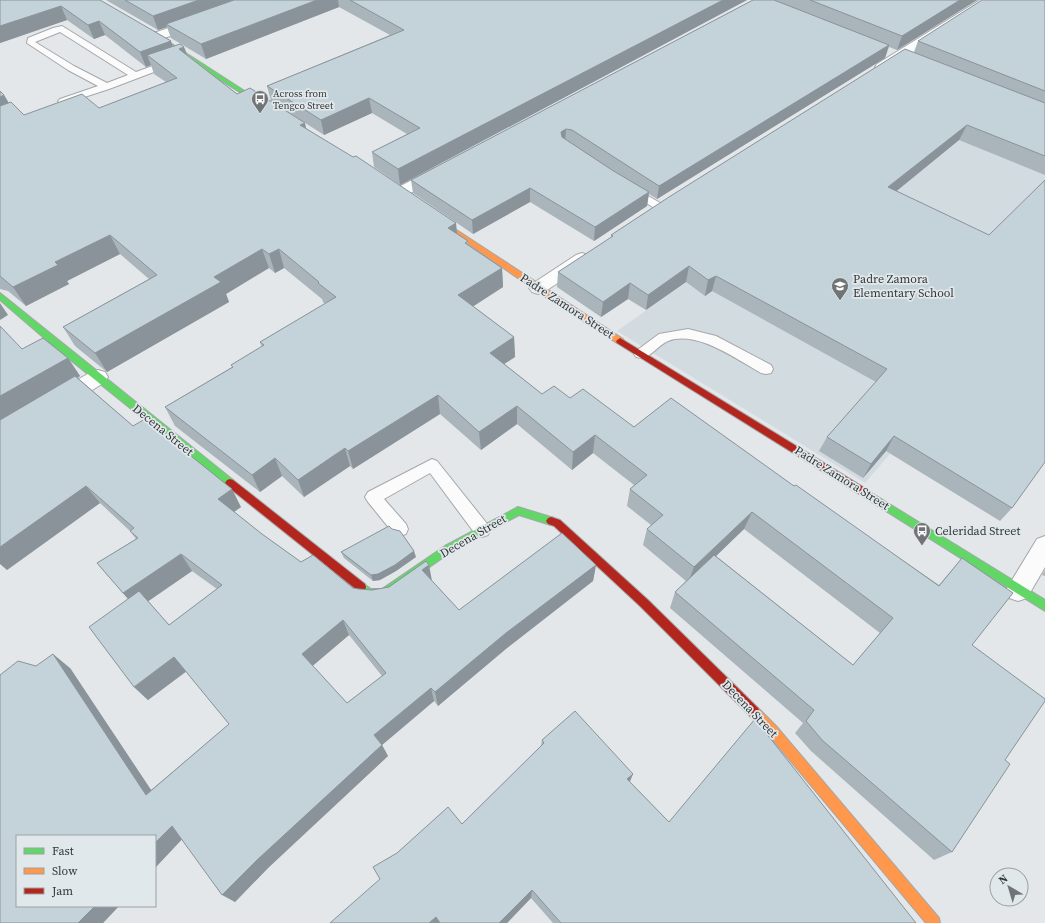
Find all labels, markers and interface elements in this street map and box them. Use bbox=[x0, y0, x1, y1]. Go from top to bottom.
place label: Across from Tengco Street bbox=[273, 87, 334, 112]
bus stop icon: Across from Tengco Street bbox=[250, 89, 270, 114]
street label: Padre Zamora Street bbox=[517, 270, 617, 342]
place label: Padre Zamora Elementary School bbox=[853, 271, 954, 301]
school or university icon: Padre Zamora Elementary School bbox=[830, 276, 850, 301]
street label: Decena Street bbox=[129, 401, 197, 460]
street label: Padre Zamora Street bbox=[792, 442, 892, 514]
street label: Decena Street bbox=[437, 511, 509, 561]
bus stop icon: Celeridad Street bbox=[912, 521, 932, 546]
place label: Celeridad Street bbox=[935, 523, 1020, 539]
street label: Decena Street bbox=[719, 677, 781, 741]
legend bbox=[16, 835, 156, 907]
text: Fast bbox=[52, 843, 74, 859]
text: Slow bbox=[52, 863, 78, 879]
north arrow bbox=[989, 867, 1029, 907]
text: N bbox=[995, 871, 1011, 888]
text: Jam bbox=[51, 883, 73, 899]

